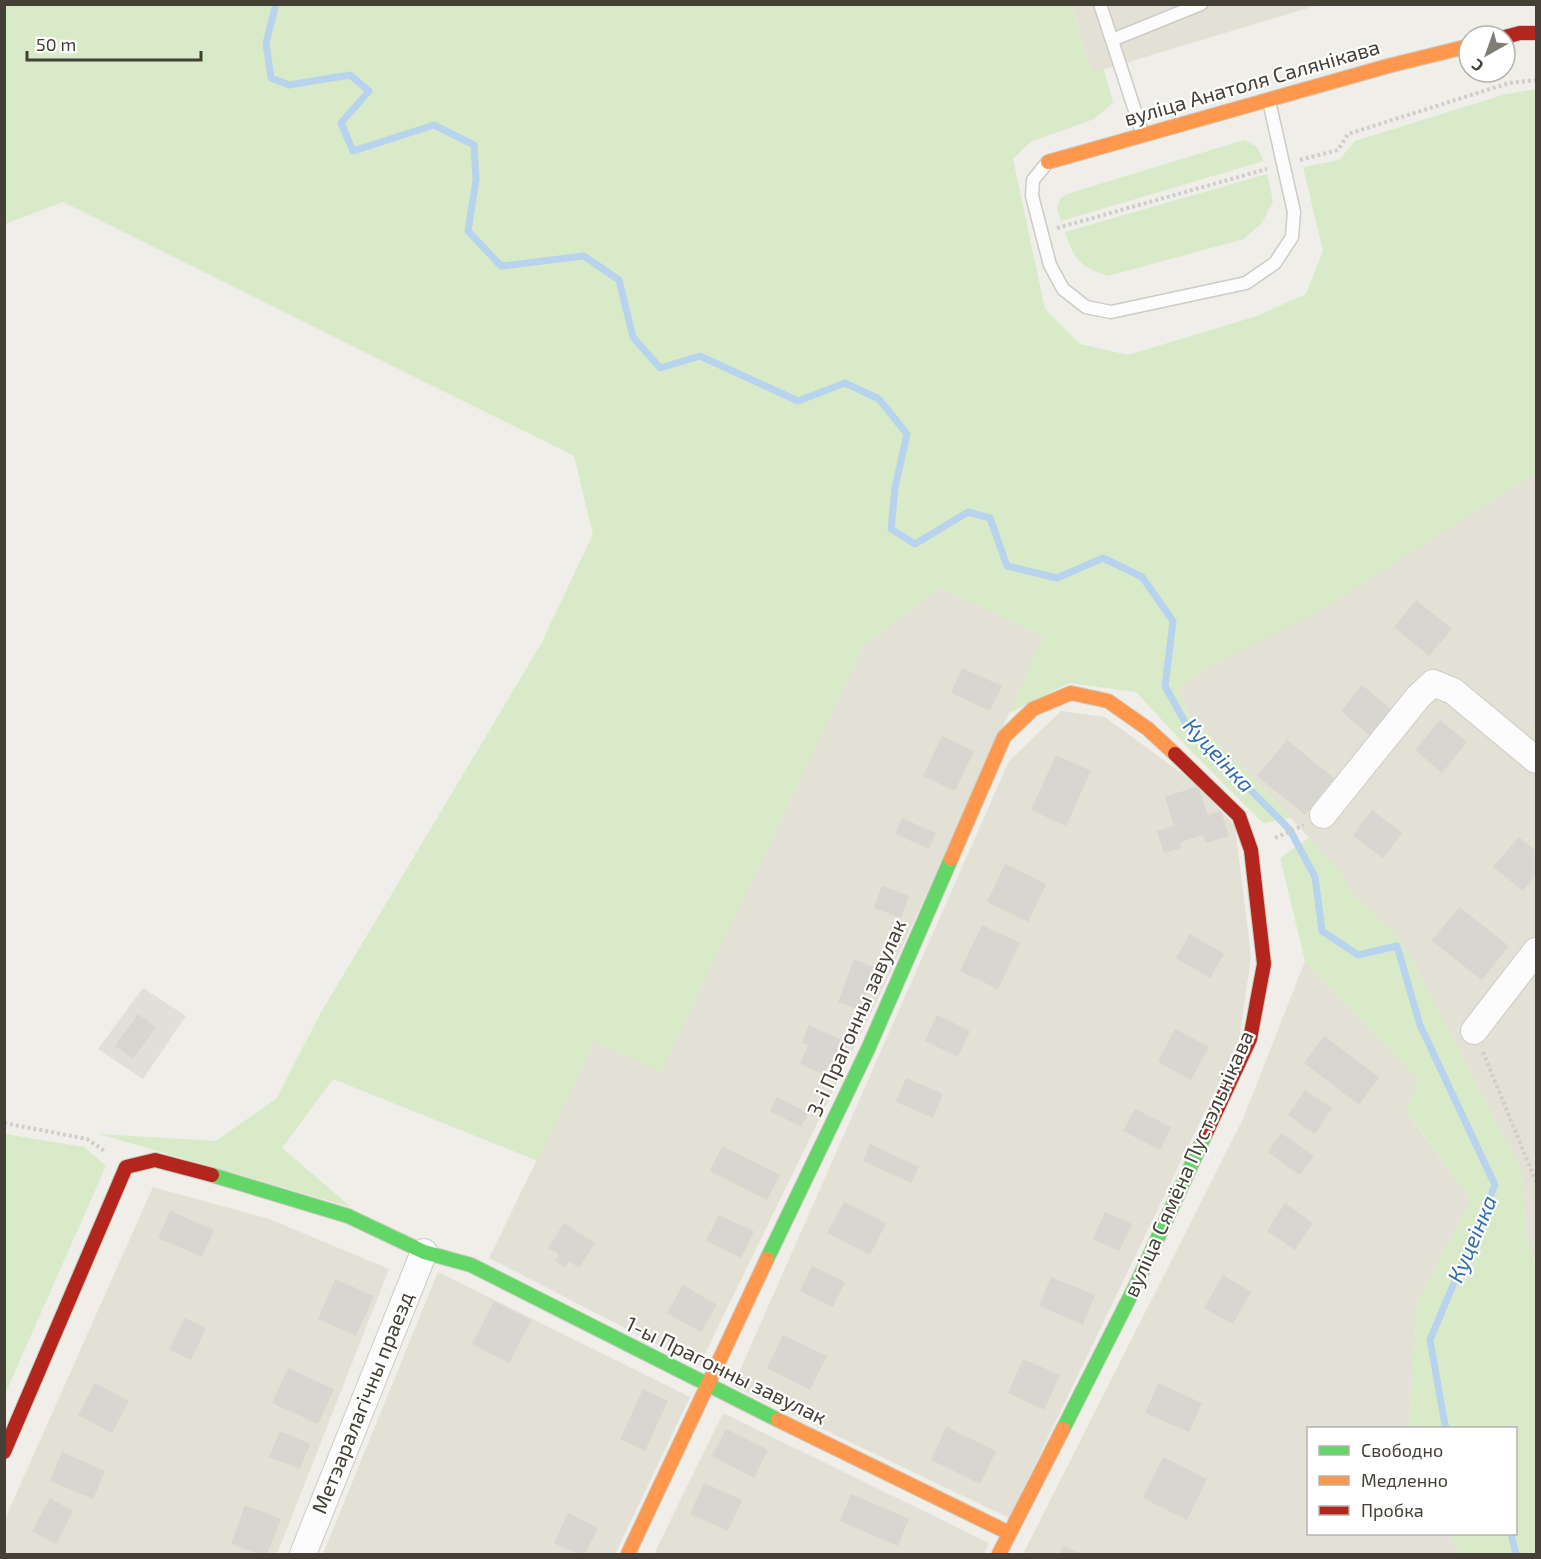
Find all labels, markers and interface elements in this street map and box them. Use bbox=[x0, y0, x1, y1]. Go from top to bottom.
scale bar bbox=[27, 24, 201, 62]
north arrow bbox=[1457, 24, 1517, 84]
text: 50 m bbox=[36, 33, 76, 55]
street label: вуліца Анатоля Салянікава bbox=[1121, 33, 1383, 131]
text: С bbox=[1467, 56, 1487, 76]
water label: Куцеінка bbox=[1179, 712, 1261, 797]
street label: 3-і Прагонны завулак bbox=[801, 915, 911, 1120]
street label: вуліца Сямёна Пустэльнікава bbox=[1117, 1026, 1259, 1301]
water label: Куцеінка bbox=[1441, 1191, 1501, 1286]
street label: Метэаралагічны праезд bbox=[306, 1288, 418, 1517]
street label: 1-ы Прагонны завулак bbox=[622, 1310, 831, 1430]
legend bbox=[1307, 1427, 1517, 1535]
text: Свободно bbox=[1361, 1439, 1443, 1461]
text: Медленно bbox=[1361, 1469, 1448, 1491]
text: Пробка bbox=[1361, 1499, 1424, 1521]

